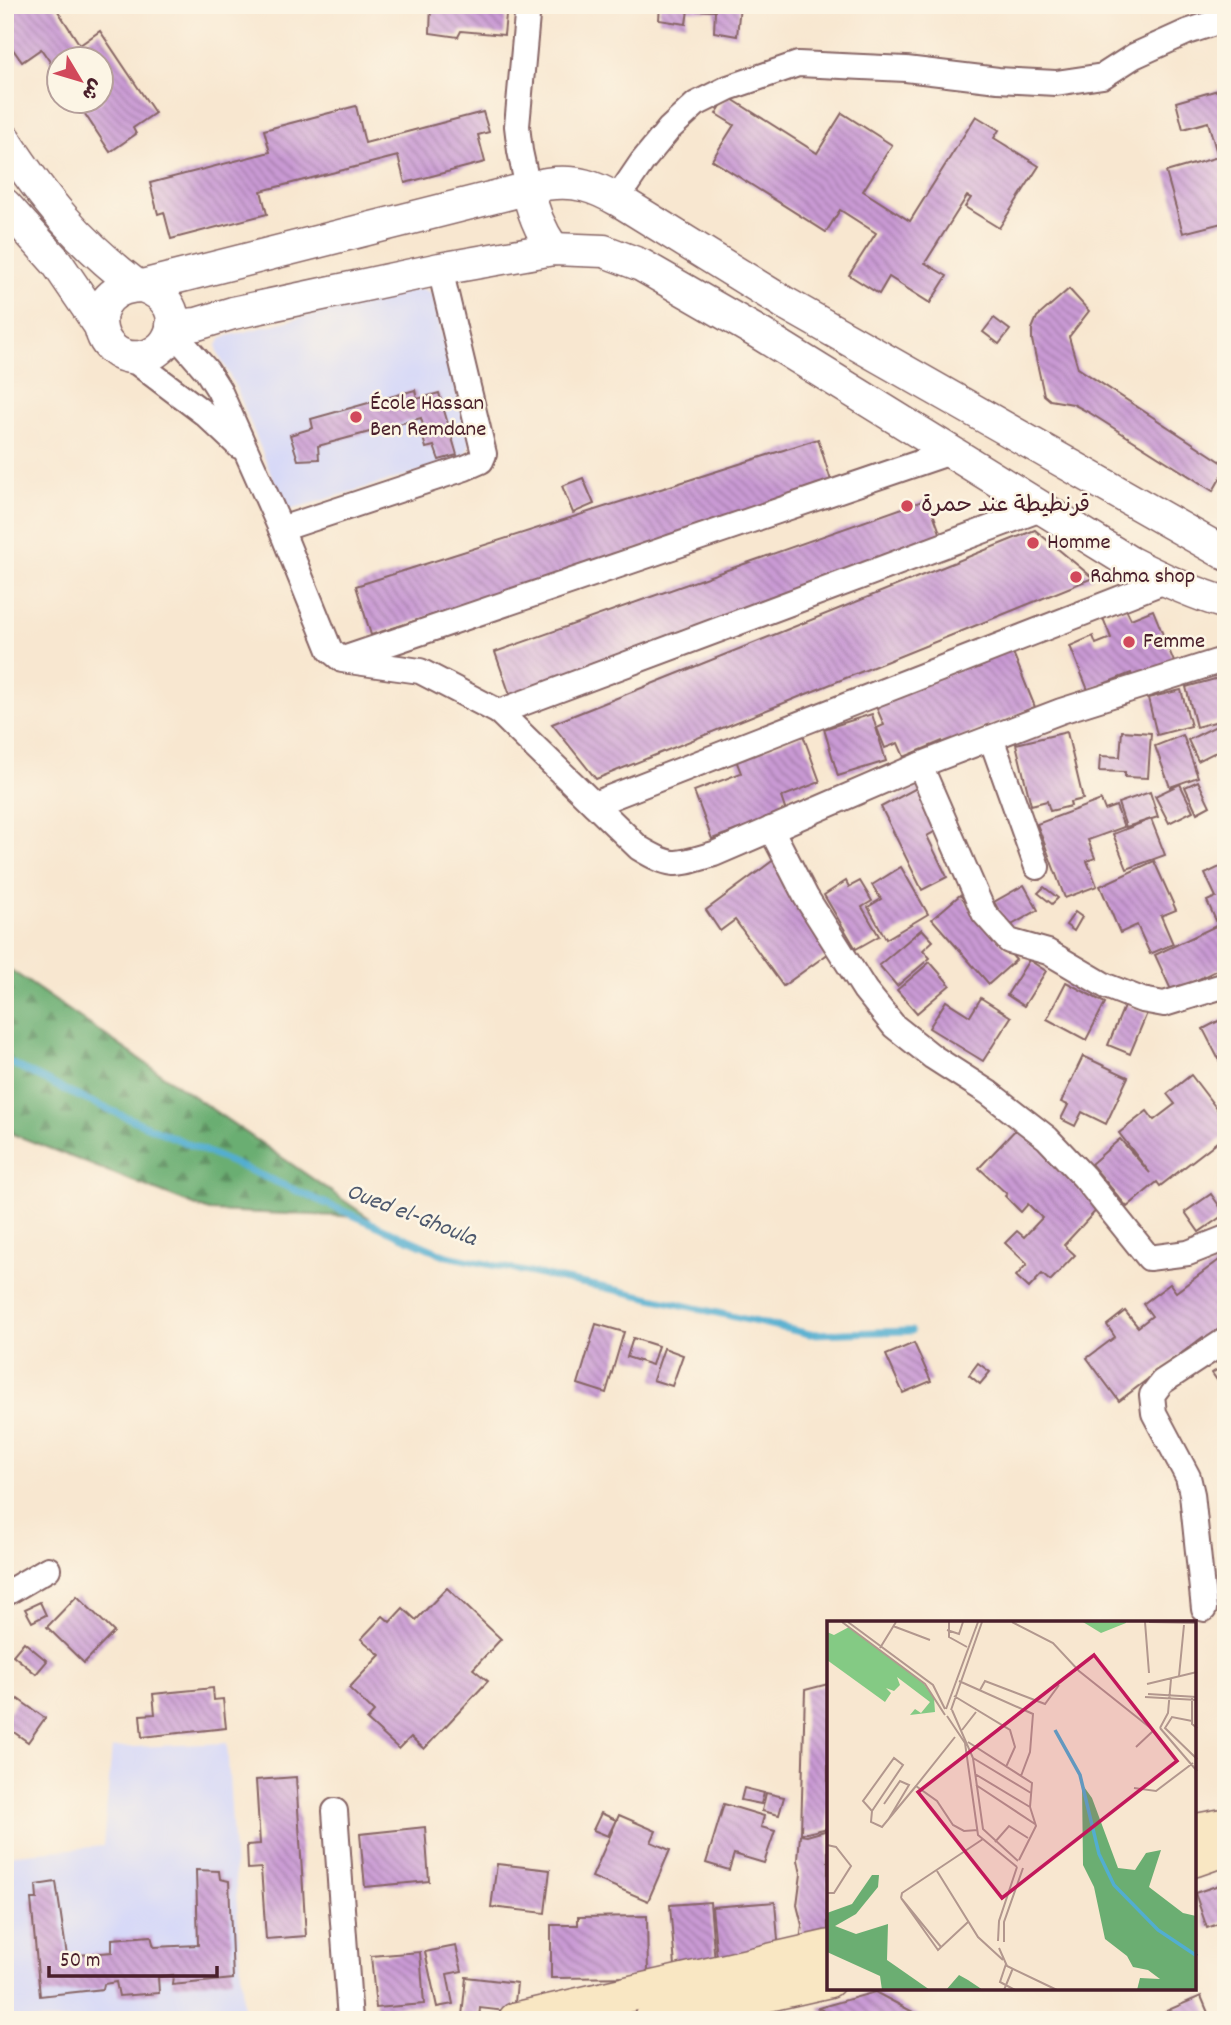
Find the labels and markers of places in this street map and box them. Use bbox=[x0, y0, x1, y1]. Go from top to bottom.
place label: École Hassan Ben Remdane bbox=[370, 388, 486, 447]
marker: École Hassan Ben Remdane bbox=[348, 409, 364, 425]
place label: قرنطيطة عند حمرة bbox=[921, 490, 1090, 523]
marker: قرنطيطة عند حمرة bbox=[899, 498, 915, 514]
place label: Homme bbox=[1047, 527, 1111, 560]
marker: Homme bbox=[1025, 535, 1041, 551]
place label: Rahma shop bbox=[1090, 561, 1195, 594]
marker: Rahma shop bbox=[1068, 569, 1084, 585]
place label: Femme bbox=[1143, 626, 1205, 659]
marker: Femme bbox=[1121, 634, 1137, 650]

